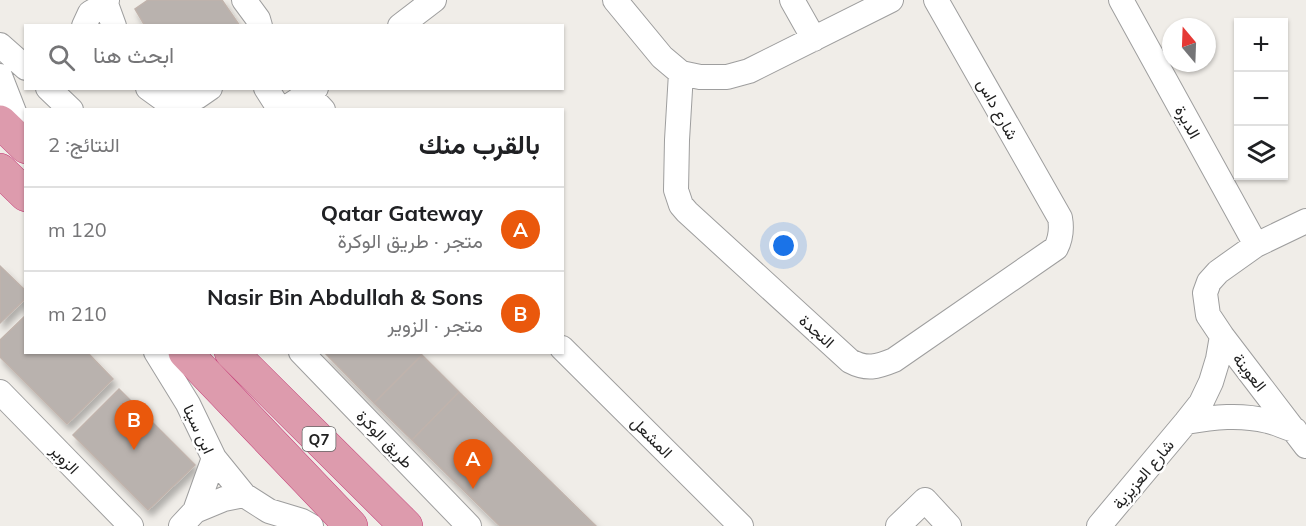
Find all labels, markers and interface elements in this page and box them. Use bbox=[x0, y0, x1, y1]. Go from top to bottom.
north arrow bbox=[1162, 18, 1216, 72]
map controls bbox=[1234, 18, 1288, 180]
button: + bbox=[1234, 18, 1288, 72]
search box bbox=[24, 24, 564, 90]
icon: search bbox=[45, 41, 78, 74]
text: ابحث هنا bbox=[93, 41, 174, 69]
button: − bbox=[1234, 72, 1288, 126]
street label: شارع داس bbox=[971, 75, 1023, 144]
street label: الديرة bbox=[1170, 102, 1205, 143]
button: layers bbox=[1234, 126, 1288, 180]
text: بالقرب منك bbox=[419, 128, 540, 161]
text: النتائج: 2 bbox=[48, 132, 120, 157]
text: Qatar Gateway bbox=[321, 199, 483, 227]
text: 120 m bbox=[48, 217, 107, 242]
text: A bbox=[513, 217, 528, 242]
text: متجر · طريق الوكرة bbox=[337, 228, 483, 253]
your location bbox=[769, 231, 798, 260]
text: Nasir Bin Abdullah & Sons bbox=[207, 283, 483, 311]
text: 210 m bbox=[48, 301, 107, 326]
text: B bbox=[514, 301, 527, 326]
street label: النجدة bbox=[795, 310, 839, 352]
text: متجر · الزوير bbox=[387, 312, 483, 337]
street label: العوينة bbox=[1228, 349, 1271, 396]
pin: B bbox=[114, 400, 154, 450]
street label: ابن سينا bbox=[178, 401, 219, 457]
street label: طريق الوكرة bbox=[352, 406, 418, 473]
street label: المشعل bbox=[626, 412, 677, 463]
road number: Q7 bbox=[302, 427, 336, 451]
street label: شارع العزيزية bbox=[1108, 435, 1180, 514]
street label: الزوير bbox=[45, 439, 84, 479]
pin: A bbox=[454, 440, 492, 489]

